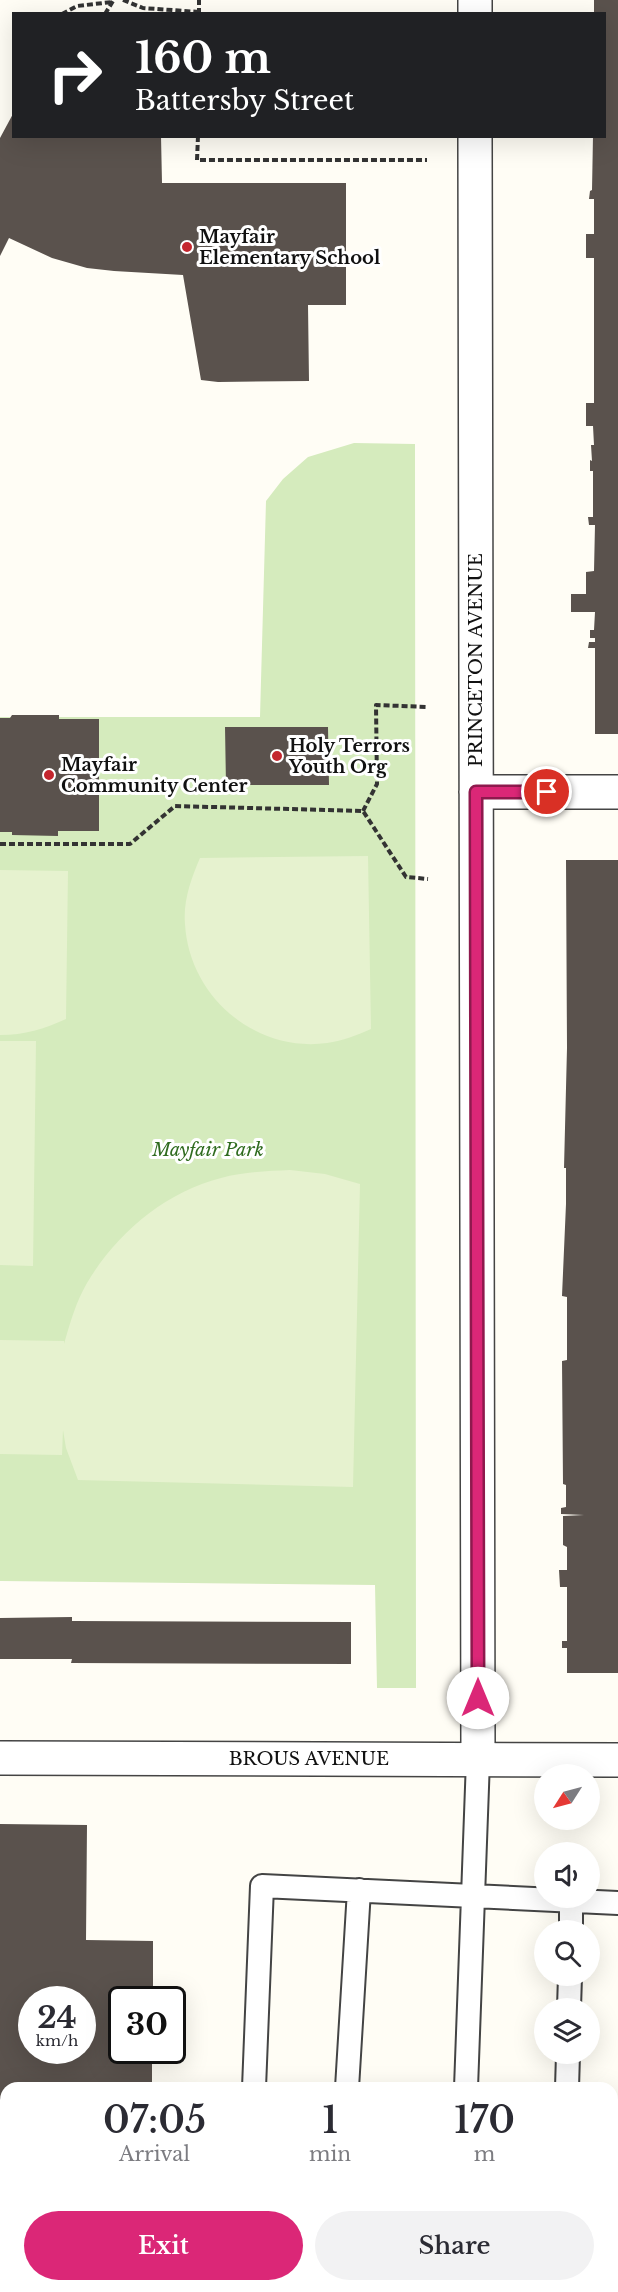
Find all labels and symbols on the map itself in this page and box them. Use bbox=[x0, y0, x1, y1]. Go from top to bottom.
place label: Mayfair Elementary School bbox=[199, 226, 381, 269]
marker: Mayfair Elementary School bbox=[180, 240, 194, 254]
street label: PRINCETON AVENUE bbox=[465, 553, 487, 767]
place label: Holy Terrors Youth Org bbox=[288, 735, 410, 778]
marker: Holy Terrors Youth Org bbox=[270, 749, 284, 763]
place label: Mayfair Community Center bbox=[61, 754, 247, 797]
pin bbox=[521, 766, 572, 817]
marker: Mayfair Community Center bbox=[42, 768, 56, 782]
park label: Mayfair Park bbox=[151, 1139, 264, 1161]
position arrow bbox=[446, 1666, 510, 1730]
street label: BROUS AVENUE bbox=[229, 1748, 389, 1770]
north arrow bbox=[534, 1764, 600, 1830]
speed limit sign: 30 bbox=[108, 1986, 186, 2064]

